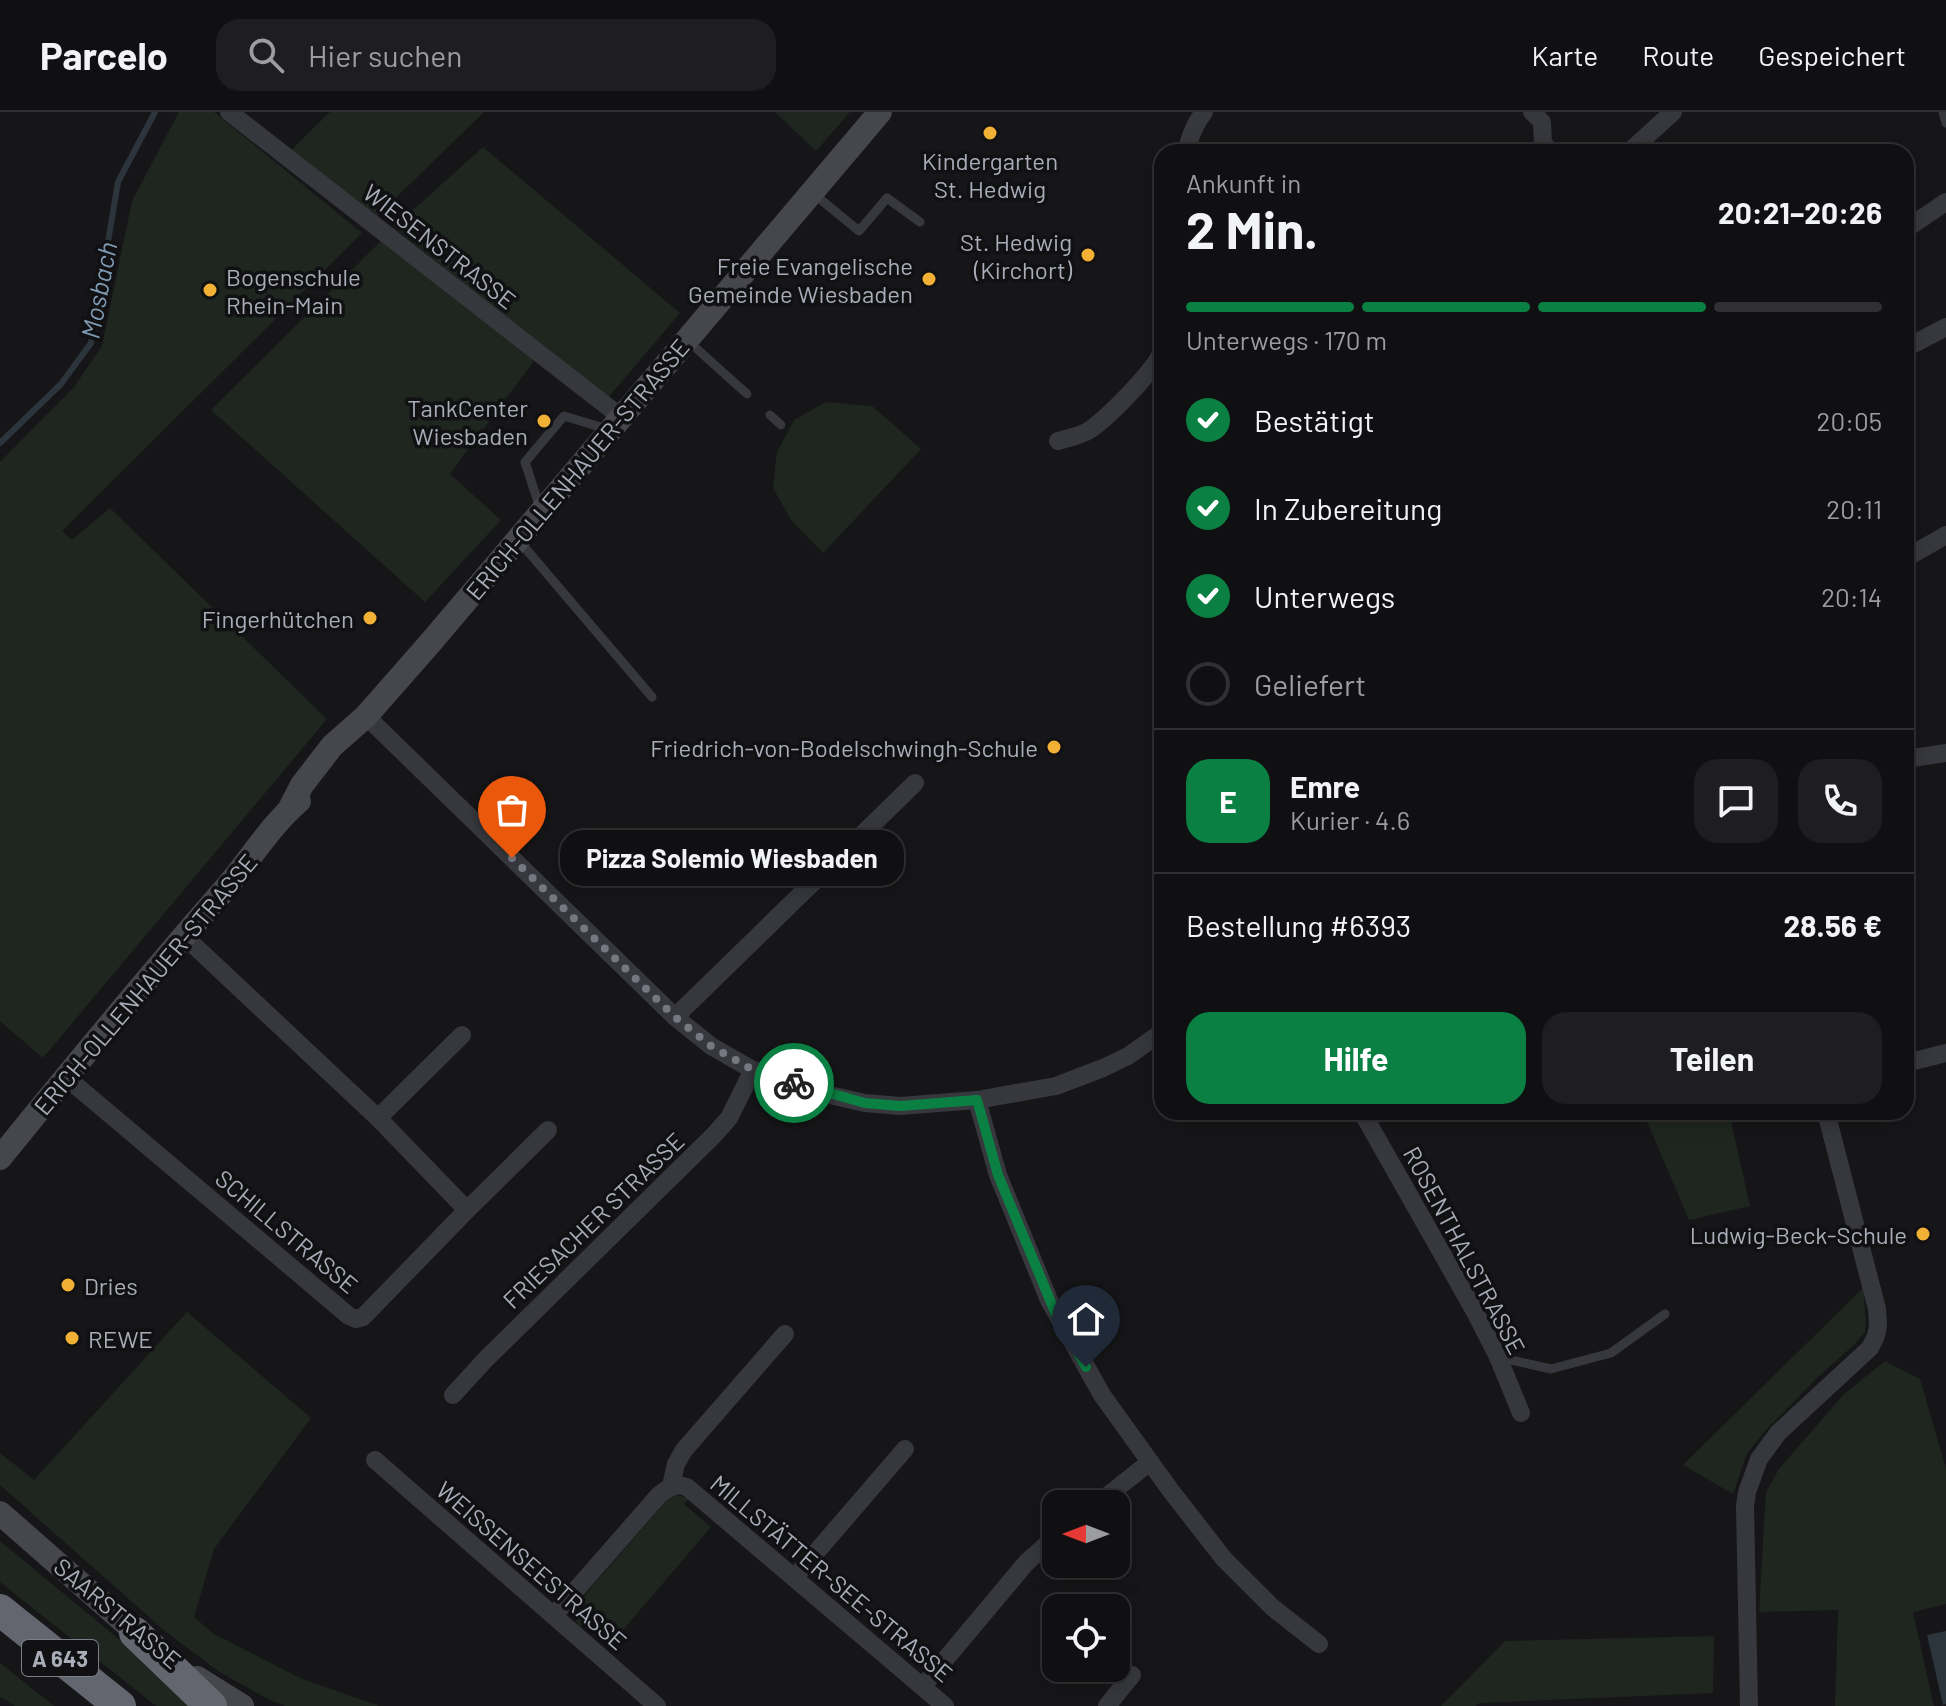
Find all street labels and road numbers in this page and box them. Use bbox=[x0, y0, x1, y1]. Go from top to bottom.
street label: WIESENSTRASSE bbox=[358, 177, 522, 315]
street label: ERICH-OLLENHAUER-STRASSE bbox=[459, 333, 695, 605]
street label: ERICH-OLLENHAUER-STRASSE bbox=[27, 848, 263, 1120]
street label: FRIESACHER STRASSE bbox=[496, 1126, 690, 1314]
street label: ROSENTHALSTRASSE bbox=[1398, 1141, 1532, 1359]
street label: SCHILLSTRASSE bbox=[210, 1163, 364, 1299]
street label: MILLSTÄTTER-SEE-STRASSE bbox=[705, 1468, 959, 1688]
street label: WEISSENSEESTRASSE bbox=[431, 1475, 633, 1655]
street label: SAARSTRASSE bbox=[49, 1551, 187, 1675]
road number: A 643 bbox=[22, 1640, 98, 1676]

